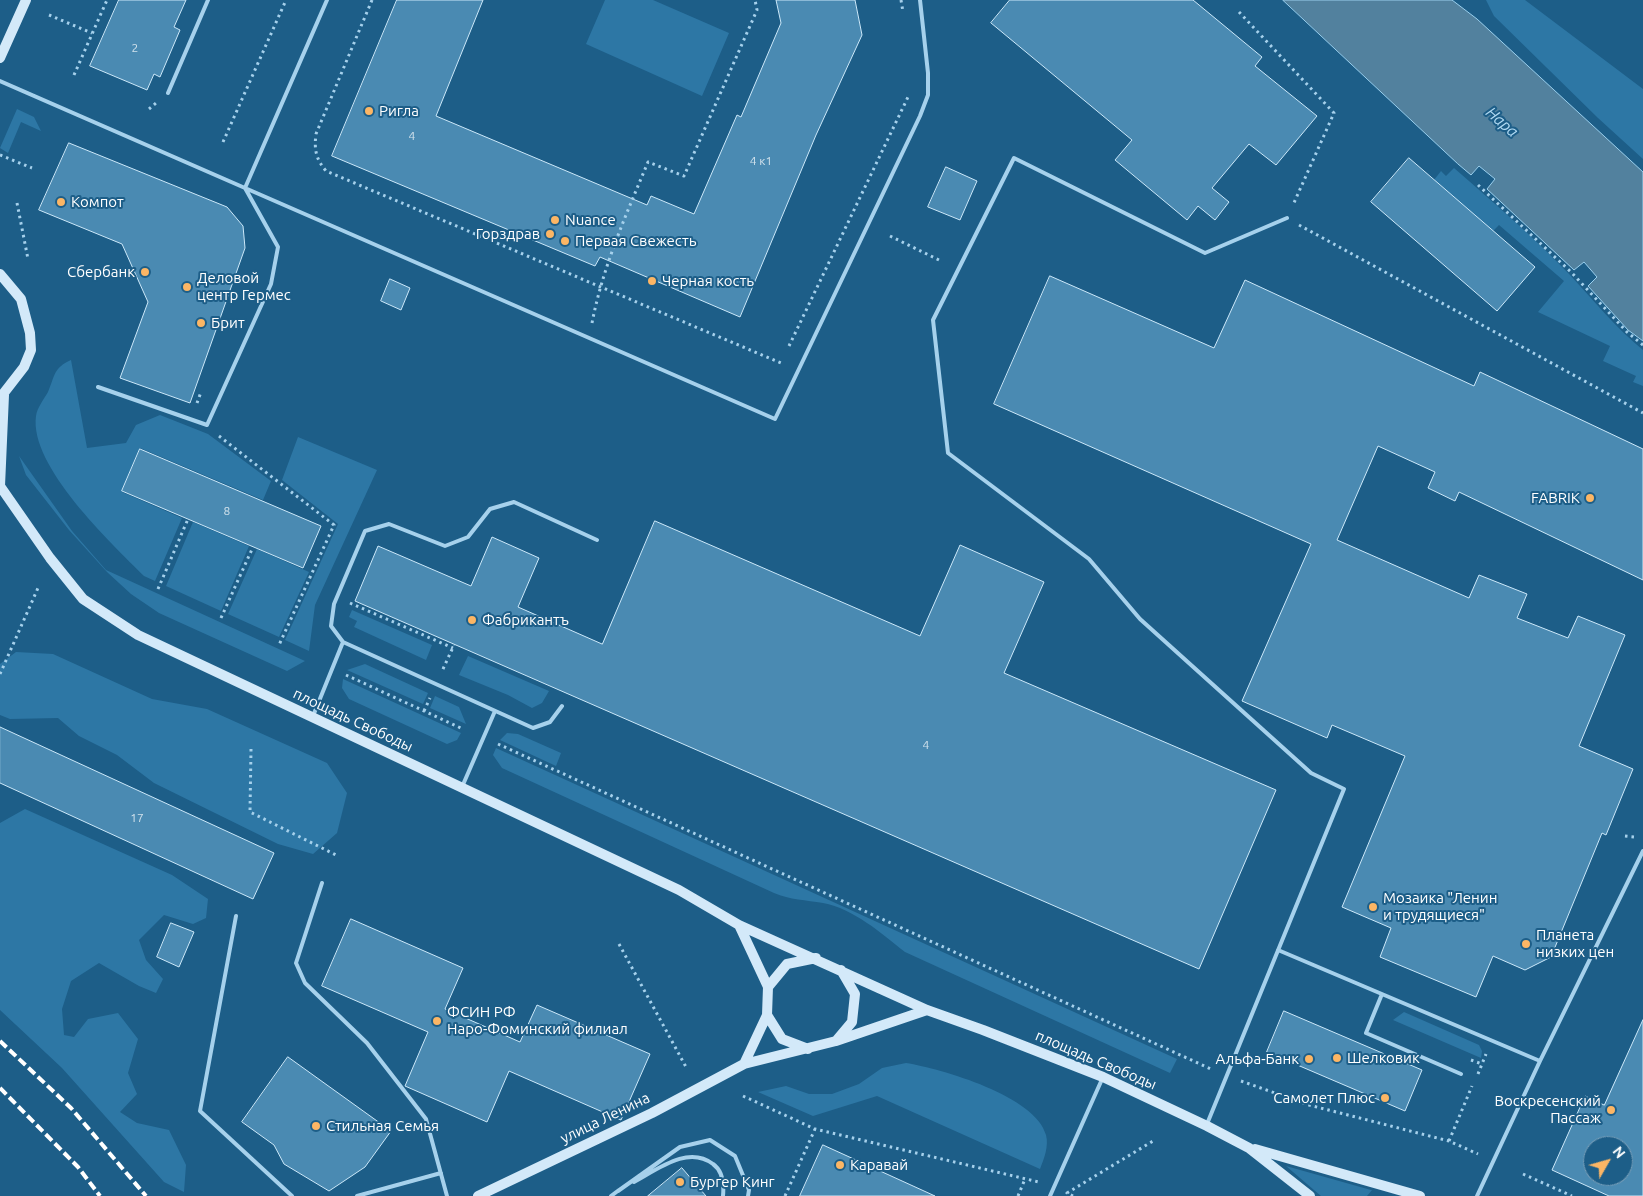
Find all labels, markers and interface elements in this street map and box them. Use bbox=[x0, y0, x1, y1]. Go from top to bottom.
house number: 2 bbox=[132, 41, 138, 55]
place label: Ригла bbox=[379, 102, 419, 120]
water label: Нара bbox=[1482, 103, 1522, 141]
marker: Ригла bbox=[363, 105, 375, 117]
house number: 4 bbox=[409, 129, 415, 143]
house number: 4 к1 bbox=[750, 154, 772, 168]
place label: Компот bbox=[71, 193, 124, 211]
marker: Компот bbox=[55, 196, 67, 208]
place label: Nuance bbox=[565, 211, 616, 229]
marker: Nuance bbox=[549, 214, 561, 226]
place label: Горздрав bbox=[476, 225, 540, 243]
marker: Горздрав bbox=[544, 228, 556, 240]
place label: Первая Свежесть bbox=[575, 232, 696, 250]
marker: Первая Свежесть bbox=[559, 235, 571, 247]
place label: Сбербанк bbox=[67, 263, 135, 281]
marker: Сбербанк bbox=[139, 266, 151, 278]
place label: Деловой центр Гермес bbox=[197, 269, 291, 304]
place label: Черная кость bbox=[662, 272, 754, 290]
marker: Черная кость bbox=[646, 275, 658, 287]
marker: Деловой центр Гермес bbox=[181, 281, 193, 293]
place label: Брит bbox=[211, 314, 245, 332]
marker: Брит bbox=[195, 317, 207, 329]
place label: FABRIK bbox=[1531, 489, 1580, 507]
marker: FABRIK bbox=[1584, 492, 1596, 504]
house number: 8 bbox=[224, 504, 230, 518]
place label: Фабрикантъ bbox=[482, 611, 569, 629]
marker: Фабрикантъ bbox=[466, 614, 478, 626]
street label: площадь Свободы bbox=[290, 684, 416, 756]
house number: 4 bbox=[923, 738, 929, 752]
house number: 17 bbox=[130, 811, 144, 825]
place label: Мозаика "Ленин и трудящиеся" bbox=[1383, 889, 1497, 924]
marker: Мозаика "Ленин и трудящиеся" bbox=[1367, 901, 1379, 913]
place label: Планета низких цен bbox=[1536, 926, 1614, 961]
marker: Планета низких цен bbox=[1520, 938, 1532, 950]
place label: ФСИН РФ Наро-Фоминский филиал bbox=[447, 1003, 628, 1038]
marker: ФСИН РФ Наро-Фоминский филиал bbox=[431, 1015, 443, 1027]
street label: площадь Свободы bbox=[1033, 1026, 1159, 1094]
place label: Шелковик bbox=[1347, 1049, 1420, 1067]
place label: Альфа-Банк bbox=[1215, 1050, 1299, 1068]
marker: Шелковик bbox=[1331, 1052, 1343, 1064]
marker: Альфа-Банк bbox=[1303, 1053, 1315, 1065]
street label: улица Ленина bbox=[557, 1089, 653, 1147]
place label: Самолет Плюс bbox=[1273, 1089, 1375, 1107]
marker: Самолет Плюс bbox=[1379, 1092, 1391, 1104]
place label: Воскресенский Пассаж bbox=[1494, 1092, 1601, 1127]
marker: Воскресенский Пассаж bbox=[1605, 1104, 1617, 1116]
place label: Стильная Семья bbox=[326, 1117, 439, 1135]
marker: Стильная Семья bbox=[310, 1120, 322, 1132]
north arrow bbox=[1583, 1136, 1633, 1186]
text: N bbox=[1610, 1143, 1629, 1161]
place label: Каравай bbox=[850, 1156, 908, 1174]
marker: Каравай bbox=[834, 1159, 846, 1171]
place label: Бургер Кинг bbox=[690, 1173, 775, 1191]
marker: Бургер Кинг bbox=[674, 1176, 686, 1188]

